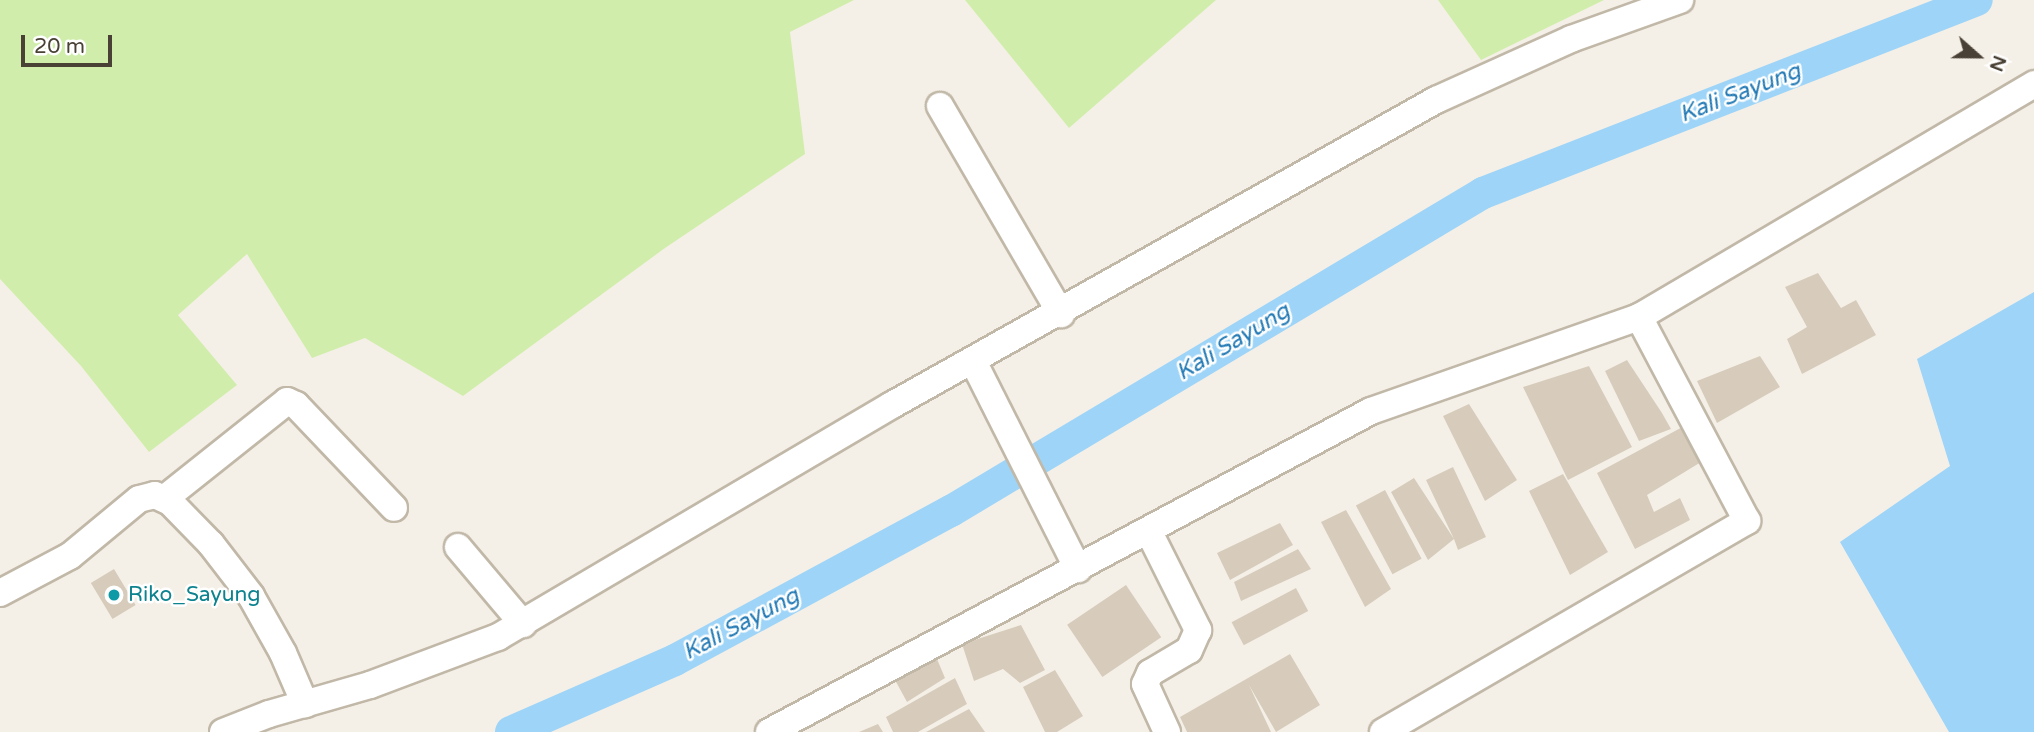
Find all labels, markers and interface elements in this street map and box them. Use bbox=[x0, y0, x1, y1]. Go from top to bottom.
scale bar bbox=[24, 21, 116, 65]
north arrow bbox=[1943, 21, 2013, 91]
text: 20 m bbox=[34, 34, 85, 59]
text: N bbox=[1985, 52, 2011, 75]
water label: Kali Sayung bbox=[1676, 57, 1804, 129]
water label: Kali Sayung bbox=[1171, 297, 1295, 387]
place label: Riko_Sayung bbox=[128, 582, 261, 608]
water label: Kali Sayung bbox=[678, 582, 804, 666]
marker: Riko_Sayung bbox=[106, 587, 122, 603]

